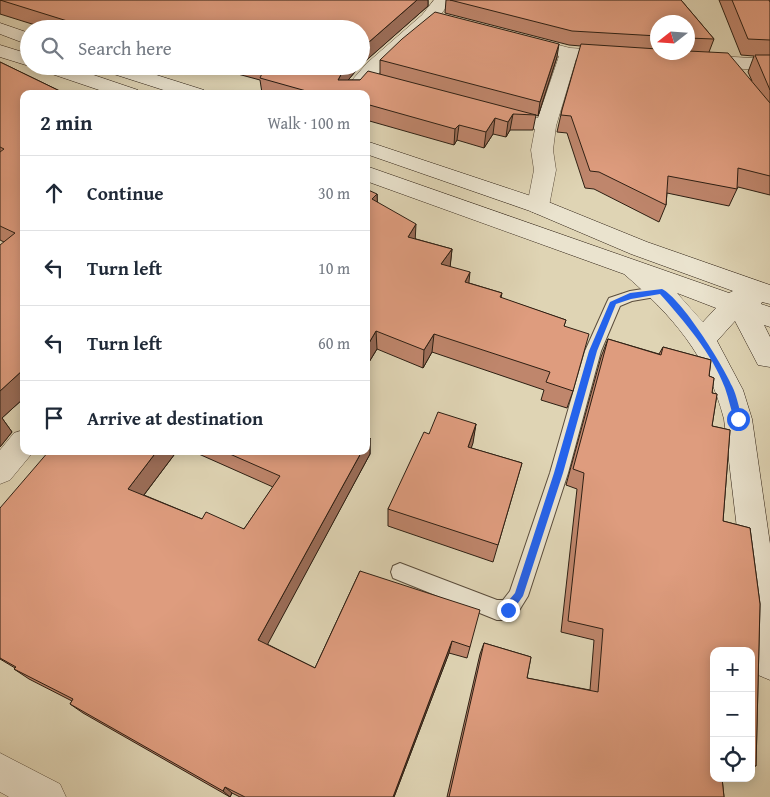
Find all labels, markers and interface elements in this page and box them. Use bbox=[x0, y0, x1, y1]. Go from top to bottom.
north arrow bbox=[650, 15, 695, 60]
search box bbox=[20, 20, 370, 75]
icon: search bbox=[38, 34, 66, 62]
text: Search here bbox=[78, 34, 172, 62]
text: 2 min bbox=[40, 107, 92, 138]
text: Walk · 100 m bbox=[267, 111, 350, 135]
icon: ahead bbox=[40, 179, 68, 207]
text: Continue bbox=[87, 179, 164, 207]
text: 30 m bbox=[318, 181, 350, 205]
icon: left bbox=[40, 254, 68, 282]
text: Turn left bbox=[87, 254, 162, 282]
text: 10 m bbox=[318, 256, 350, 280]
icon: left bbox=[40, 329, 68, 357]
text: Turn left bbox=[87, 329, 162, 357]
text: 60 m bbox=[318, 331, 350, 355]
icon: arrive bbox=[40, 404, 68, 432]
text: Arrive at destination bbox=[87, 404, 263, 432]
route start bbox=[727, 408, 750, 431]
route end bbox=[497, 599, 520, 622]
map controls bbox=[710, 647, 755, 782]
button: + bbox=[710, 647, 755, 692]
button: − bbox=[710, 692, 755, 737]
button: locate bbox=[710, 737, 755, 782]

